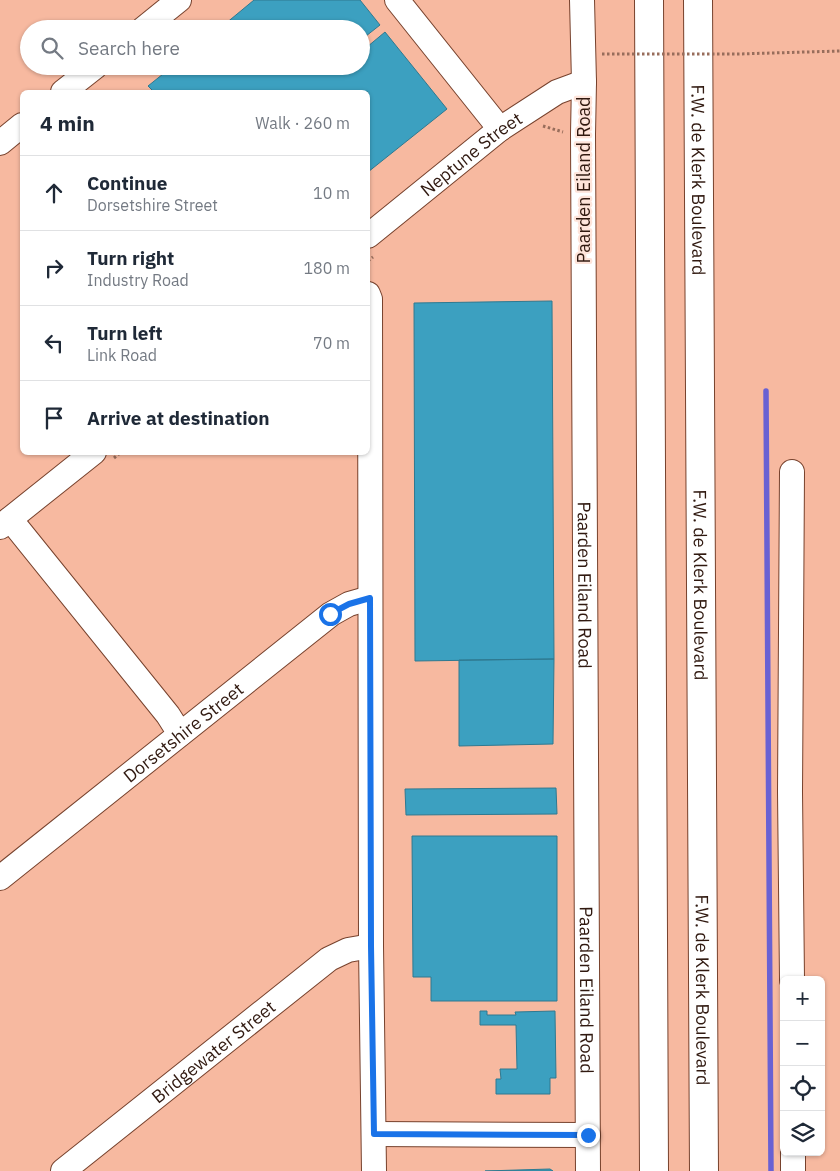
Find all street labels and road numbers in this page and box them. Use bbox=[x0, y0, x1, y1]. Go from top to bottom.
street label: F.W. de Klerk Boulevard bbox=[687, 85, 711, 275]
street label: Paarden Eiland Road bbox=[572, 96, 595, 264]
street label: Neptune Street bbox=[415, 106, 526, 201]
street label: F.W. de Klerk Boulevard bbox=[689, 490, 713, 680]
street label: Paarden Eiland Road bbox=[573, 501, 597, 669]
street label: Dorsetshire Street bbox=[118, 677, 248, 787]
street label: F.W. de Klerk Boulevard bbox=[691, 895, 715, 1085]
street label: Paarden Eiland Road bbox=[575, 906, 599, 1074]
street label: Bridgewater Street bbox=[146, 995, 280, 1108]

